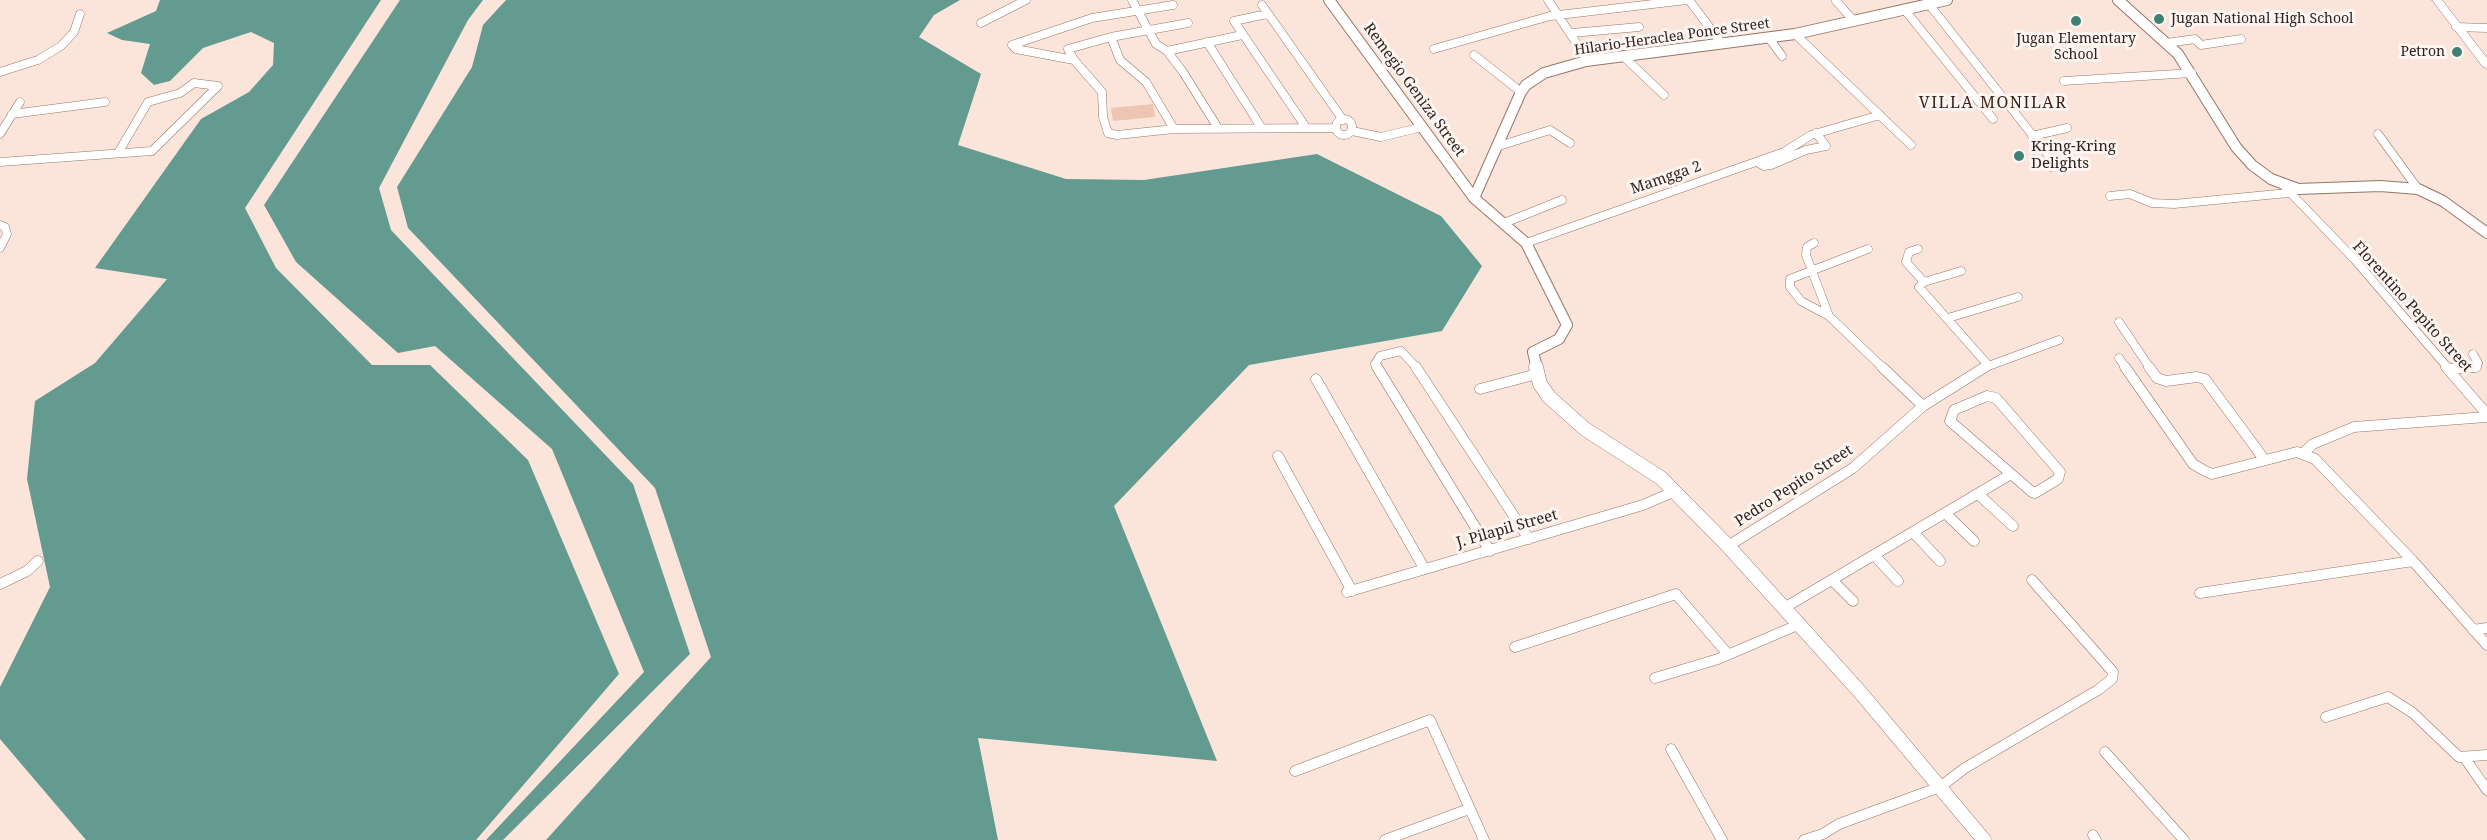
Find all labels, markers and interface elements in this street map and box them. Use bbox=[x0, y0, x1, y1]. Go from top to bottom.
place label: Jugan National High School bbox=[2171, 11, 2353, 27]
marker: Jugan National High School bbox=[2152, 12, 2166, 26]
marker: Jugan Elementary School bbox=[2069, 14, 2083, 28]
street label: Hilario-Heraclea Ponce Street bbox=[1573, 15, 1771, 59]
street label: Remegio Geniza Street bbox=[1360, 20, 1468, 160]
place label: Jugan Elementary School bbox=[2016, 31, 2136, 63]
place label: Petron bbox=[2400, 44, 2445, 60]
marker: Petron bbox=[2450, 45, 2464, 59]
district label: VILLA MONILAR bbox=[1919, 93, 2067, 113]
place label: Kring-Kring Delights bbox=[2031, 138, 2116, 173]
marker: Kring-Kring Delights bbox=[2012, 149, 2026, 163]
street label: Mamgga 2 bbox=[1628, 158, 1704, 198]
street label: Florentino Pepito Street bbox=[2348, 238, 2476, 376]
street label: Pedro Pepito Street bbox=[1732, 441, 1856, 531]
street label: J. Pilapil Street bbox=[1454, 506, 1560, 552]

